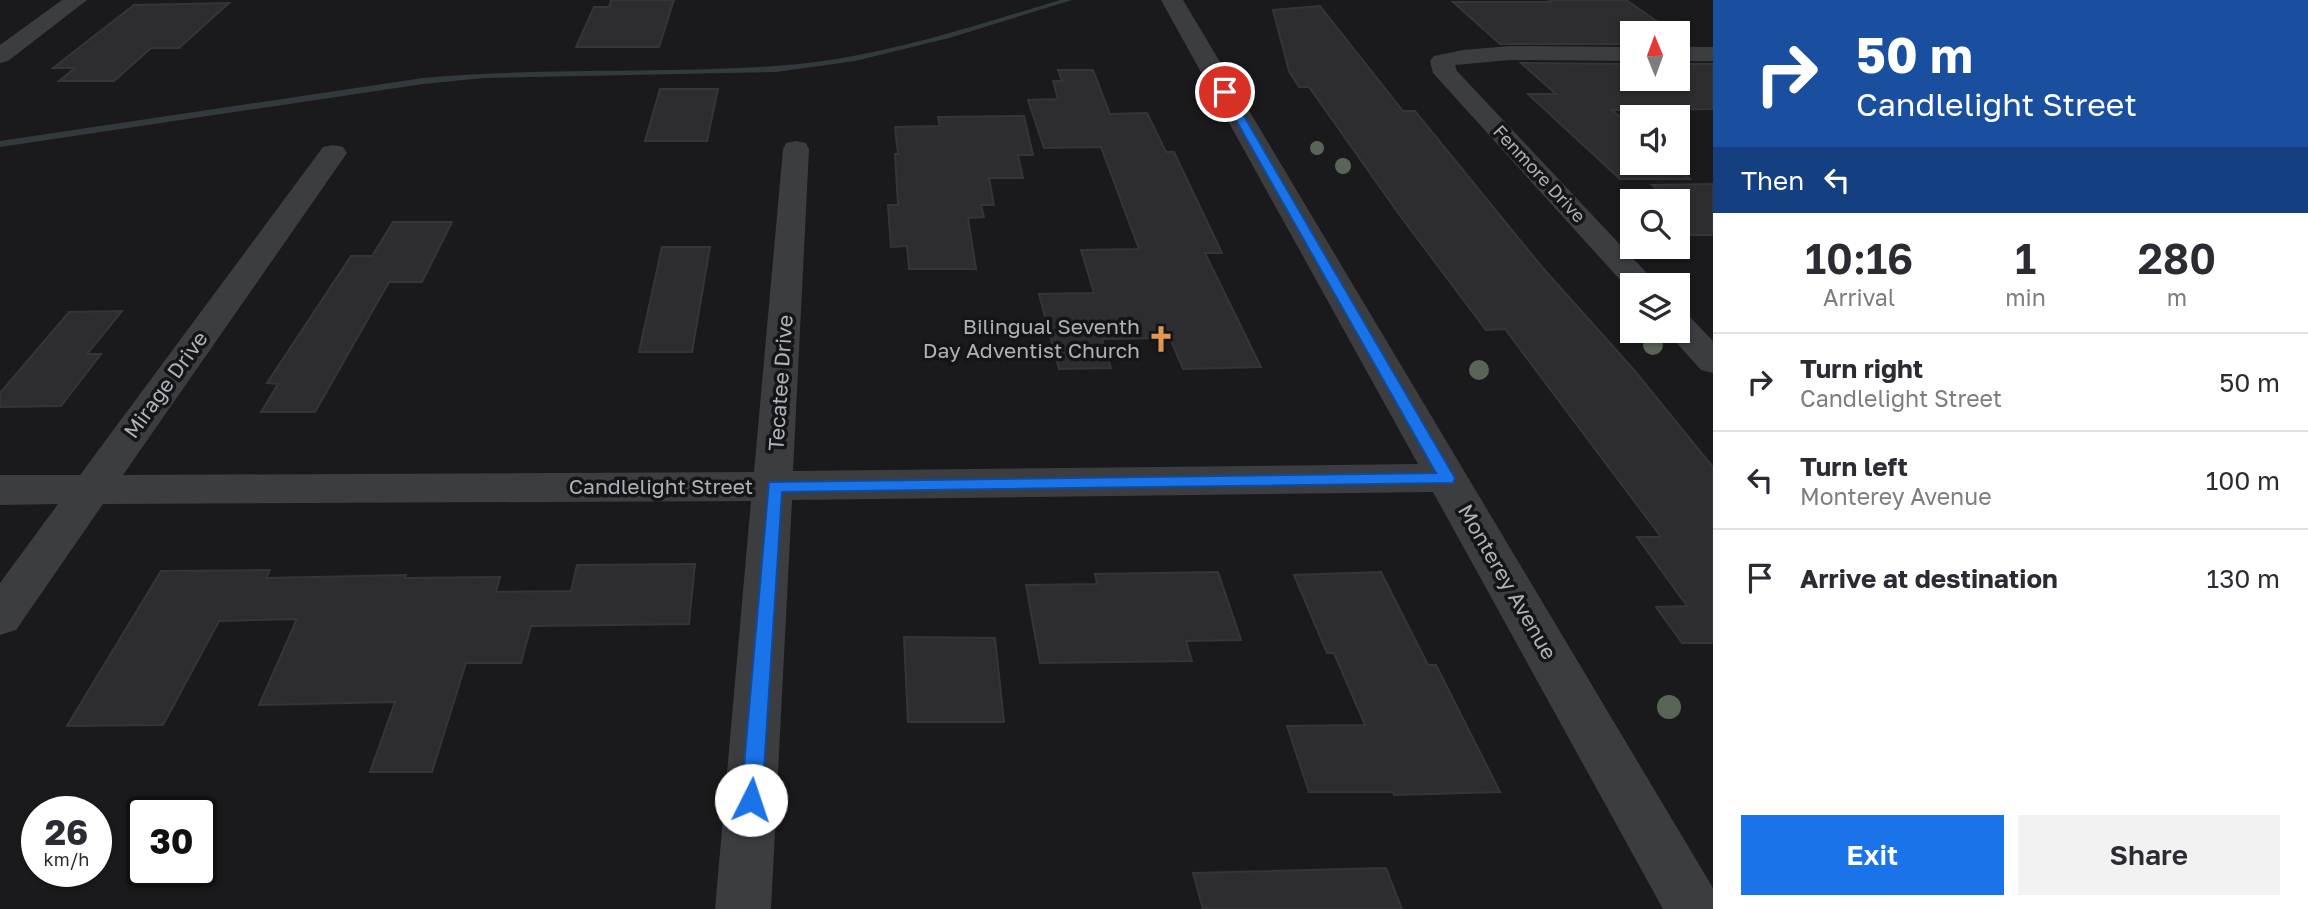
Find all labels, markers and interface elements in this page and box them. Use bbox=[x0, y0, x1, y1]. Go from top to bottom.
north arrow bbox=[1620, 21, 1690, 91]
map controls bbox=[1620, 21, 1690, 343]
text: 50 m bbox=[1856, 25, 1973, 84]
icon: right bbox=[1741, 28, 1832, 119]
pin bbox=[1195, 62, 1255, 122]
icon: arrive bbox=[1206, 73, 1244, 111]
text: Candlelight Street bbox=[1856, 85, 2137, 123]
button: sound bbox=[1620, 105, 1690, 175]
street label: Fenmore Drive bbox=[1489, 120, 1590, 227]
icon: left bbox=[1818, 161, 1856, 199]
text: Then bbox=[1741, 165, 1804, 196]
button: search bbox=[1620, 189, 1690, 259]
text: 10:16 bbox=[1805, 233, 1913, 283]
text: 1 bbox=[2015, 233, 2036, 283]
text: 280 bbox=[2138, 233, 2216, 283]
button: layers bbox=[1620, 273, 1690, 343]
text: Arrival bbox=[1823, 283, 1895, 311]
text: min bbox=[2005, 283, 2046, 311]
text: m bbox=[2167, 283, 2187, 311]
place label: Bilingual Seventh Day Adventist Church bbox=[923, 313, 1140, 363]
street label: Tecatee Drive bbox=[762, 314, 798, 452]
church icon: Bilingual Seventh Day Adventist Church bbox=[1146, 324, 1176, 354]
street label: Mirage Drive bbox=[118, 326, 213, 443]
text: Turn right bbox=[1800, 353, 1923, 384]
icon: right bbox=[1741, 363, 1779, 401]
text: 50 m bbox=[2219, 367, 2280, 398]
text: Candlelight Street bbox=[1800, 384, 2002, 412]
text: Turn left bbox=[1800, 451, 1908, 482]
icon: left bbox=[1741, 461, 1779, 499]
text: 100 m bbox=[2206, 465, 2280, 496]
street label: Candlelight Street bbox=[569, 473, 753, 499]
text: Monterey Avenue bbox=[1800, 482, 1991, 510]
street label: Monterey Avenue bbox=[1453, 499, 1563, 664]
icon: arrive bbox=[1741, 559, 1779, 597]
text: Arrive at destination bbox=[1800, 563, 2058, 594]
text: 130 m bbox=[2207, 563, 2280, 594]
position arrow bbox=[714, 763, 788, 837]
speed limit sign: 30 bbox=[126, 796, 217, 887]
text: 26 bbox=[45, 811, 88, 853]
button: Exit bbox=[1741, 815, 2004, 895]
button: Share bbox=[2018, 815, 2280, 895]
text: km/h bbox=[44, 848, 89, 870]

